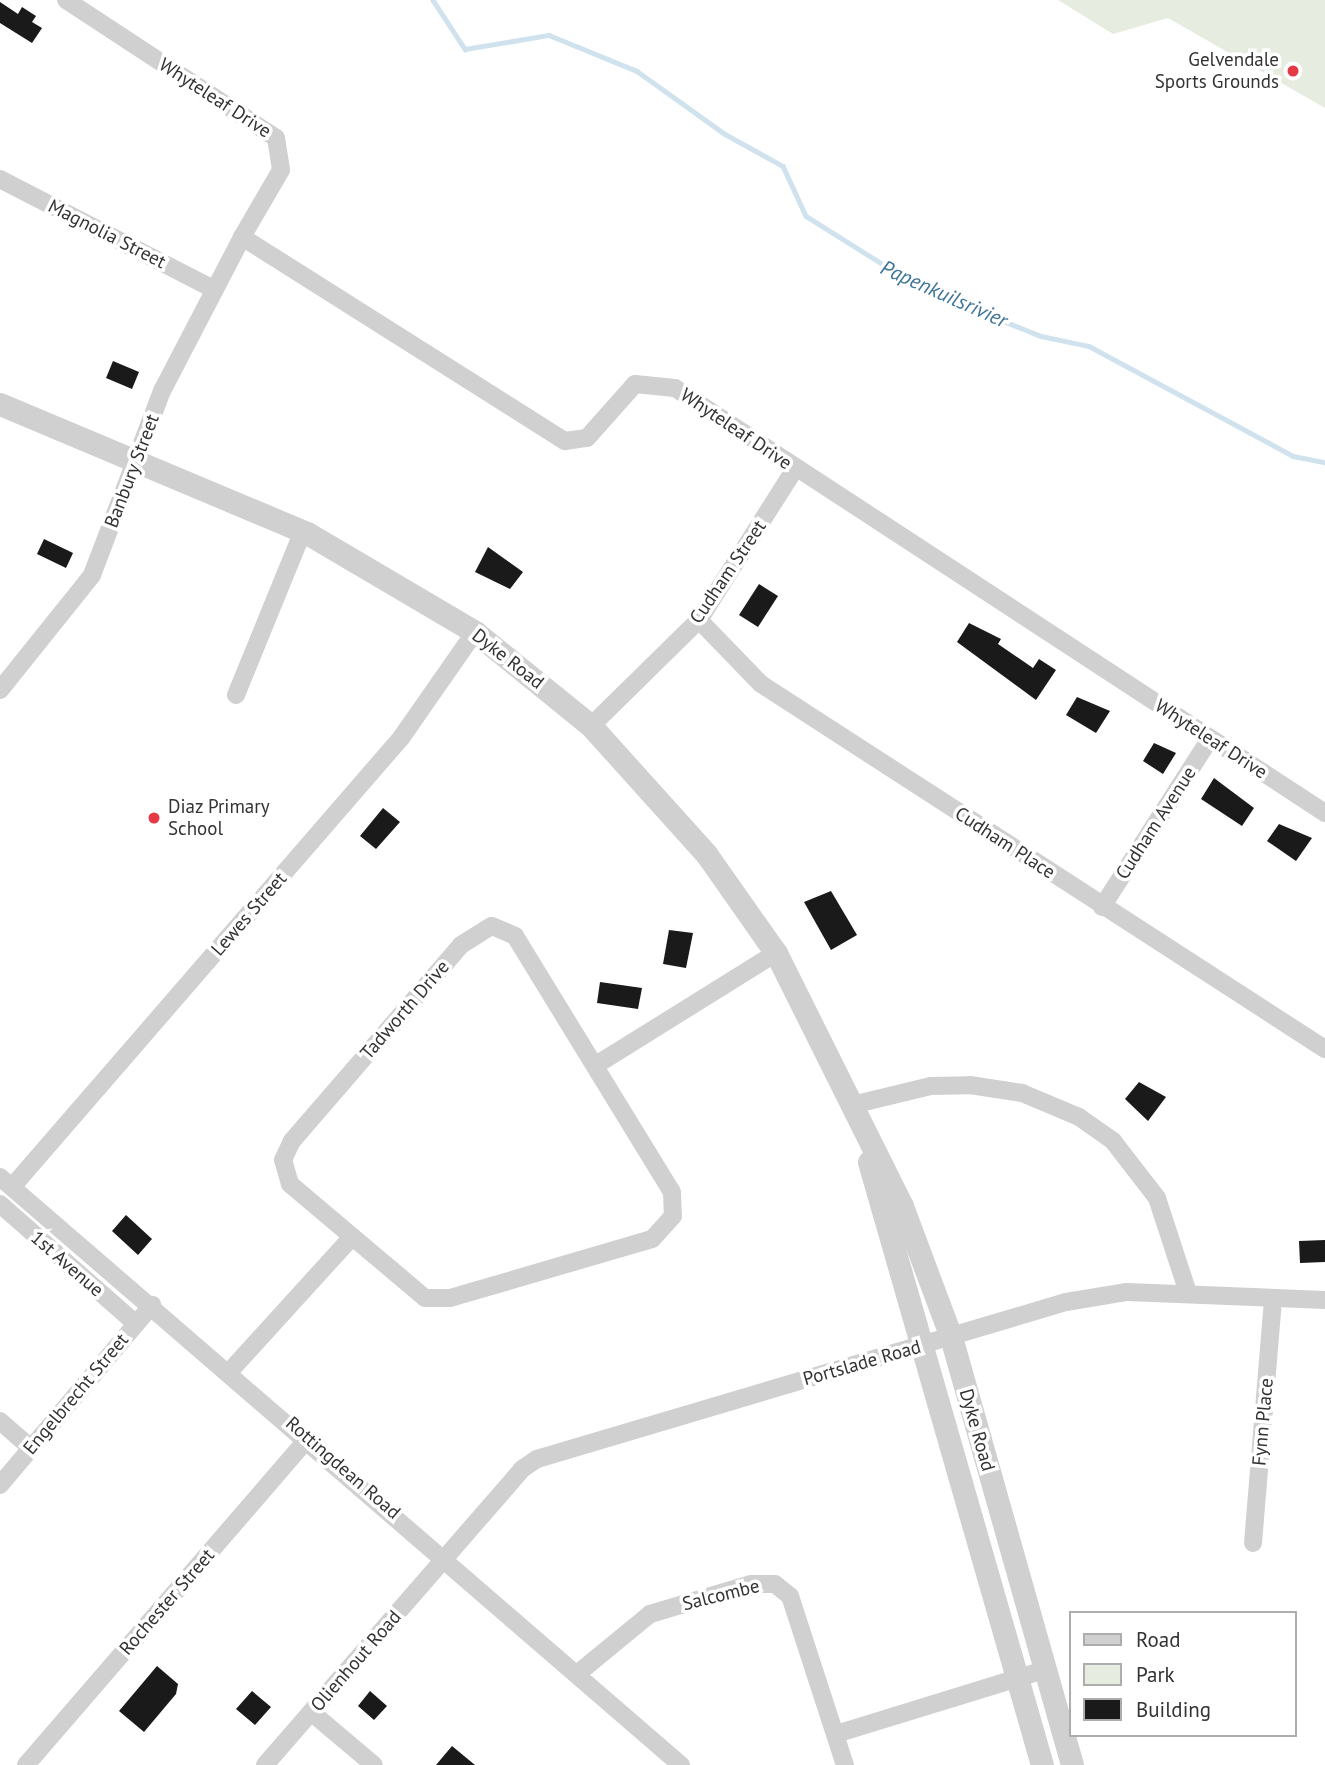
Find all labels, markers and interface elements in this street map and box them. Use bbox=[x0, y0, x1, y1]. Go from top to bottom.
place label: Gelvendale Sports Grounds bbox=[1155, 49, 1279, 93]
street label: Whyteleaf Drive bbox=[155, 53, 275, 143]
marker: Gelvendale Sports Grounds bbox=[1285, 63, 1301, 79]
street label: Magnolia Street bbox=[44, 195, 170, 273]
water label: Papenkuilsrivier bbox=[877, 255, 1011, 333]
street label: Whyteleaf Drive bbox=[676, 383, 796, 475]
street label: Banbury Street bbox=[100, 411, 164, 531]
street label: Cudham Street bbox=[685, 516, 771, 628]
street label: Dyke Road bbox=[468, 624, 548, 694]
street label: Whyteleaf Drive bbox=[1151, 694, 1271, 784]
street label: Cudham Avenue bbox=[1111, 762, 1201, 884]
place label: Diaz Primary School bbox=[168, 796, 270, 840]
street label: Cudham Place bbox=[951, 802, 1059, 884]
marker: Diaz Primary School bbox=[146, 810, 162, 826]
street label: Lewes Street bbox=[207, 868, 291, 960]
street label: Tadworth Drive bbox=[356, 956, 454, 1064]
street label: 1st Avenue bbox=[26, 1226, 108, 1302]
street label: Engelbrecht Street bbox=[19, 1329, 133, 1459]
street label: Portslade Road bbox=[800, 1335, 924, 1391]
street label: Fynn Place bbox=[1248, 1377, 1278, 1467]
street label: Dyke Road bbox=[954, 1386, 1000, 1474]
street label: Rottingdean Road bbox=[281, 1412, 405, 1524]
street label: Rochester Street bbox=[115, 1544, 219, 1660]
street label: Salcombe bbox=[680, 1574, 762, 1616]
street label: Olienhout Road bbox=[306, 1606, 406, 1716]
legend bbox=[1070, 1611, 1297, 1737]
text: Road bbox=[1136, 1626, 1180, 1653]
text: Park bbox=[1136, 1661, 1175, 1688]
text: Building bbox=[1136, 1696, 1211, 1723]

